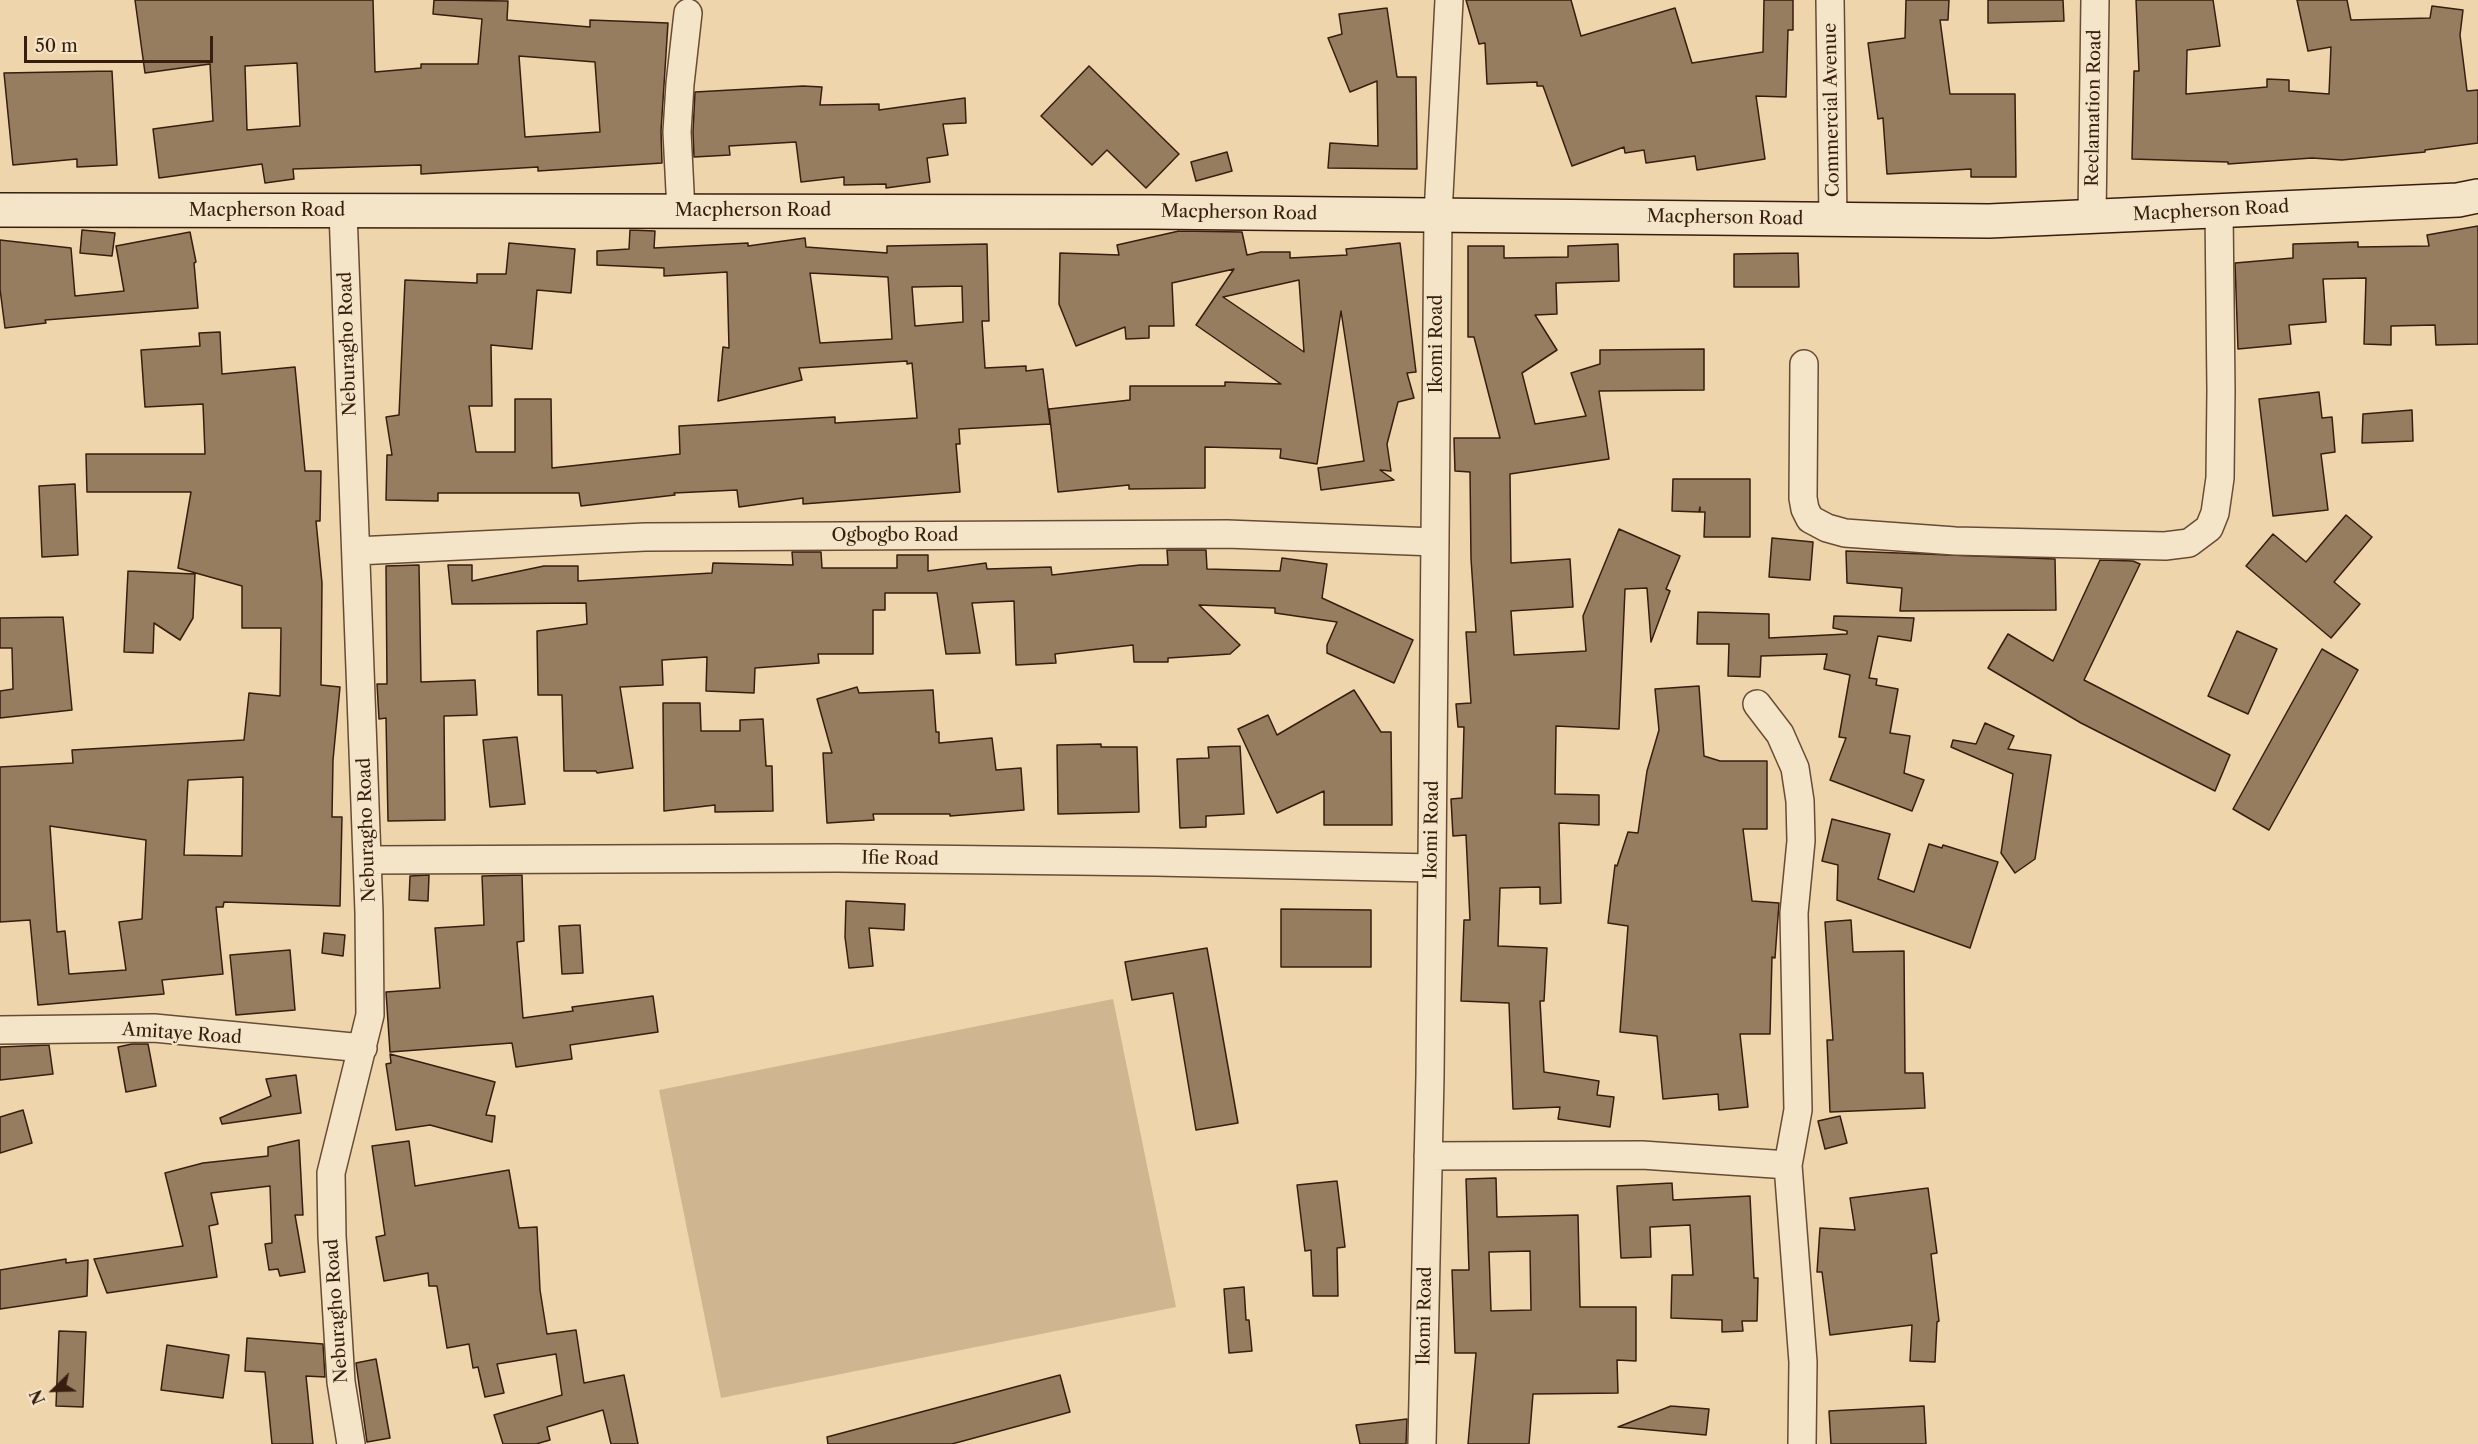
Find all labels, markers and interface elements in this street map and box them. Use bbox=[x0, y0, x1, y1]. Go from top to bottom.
street label: Commercial Avenue bbox=[1820, 23, 1844, 197]
scale bar bbox=[27, 24, 216, 62]
street label: Reclamation Road bbox=[2082, 29, 2106, 187]
text: 50 m bbox=[35, 35, 78, 57]
street label: Macpherson Road bbox=[2132, 196, 2290, 226]
street label: Macpherson Road bbox=[189, 200, 345, 222]
street label: Macpherson Road bbox=[675, 200, 831, 222]
street label: Macpherson Road bbox=[1161, 201, 1317, 225]
street label: Macpherson Road bbox=[1647, 206, 1803, 230]
street label: Neburagho Road bbox=[335, 271, 361, 417]
street label: Ikomi Road bbox=[1426, 294, 1448, 394]
street label: Ogbogbo Road bbox=[832, 525, 958, 547]
street label: Neburagho Road bbox=[354, 757, 380, 903]
street label: Ikomi Road bbox=[1420, 780, 1444, 880]
street label: Ifie Road bbox=[861, 848, 939, 870]
street label: Amitaye Road bbox=[121, 1019, 243, 1049]
street label: Neburagho Road bbox=[321, 1238, 353, 1384]
street label: Ikomi Road bbox=[1413, 1266, 1437, 1366]
north arrow bbox=[24, 1360, 84, 1420]
text: N bbox=[26, 1387, 49, 1407]

